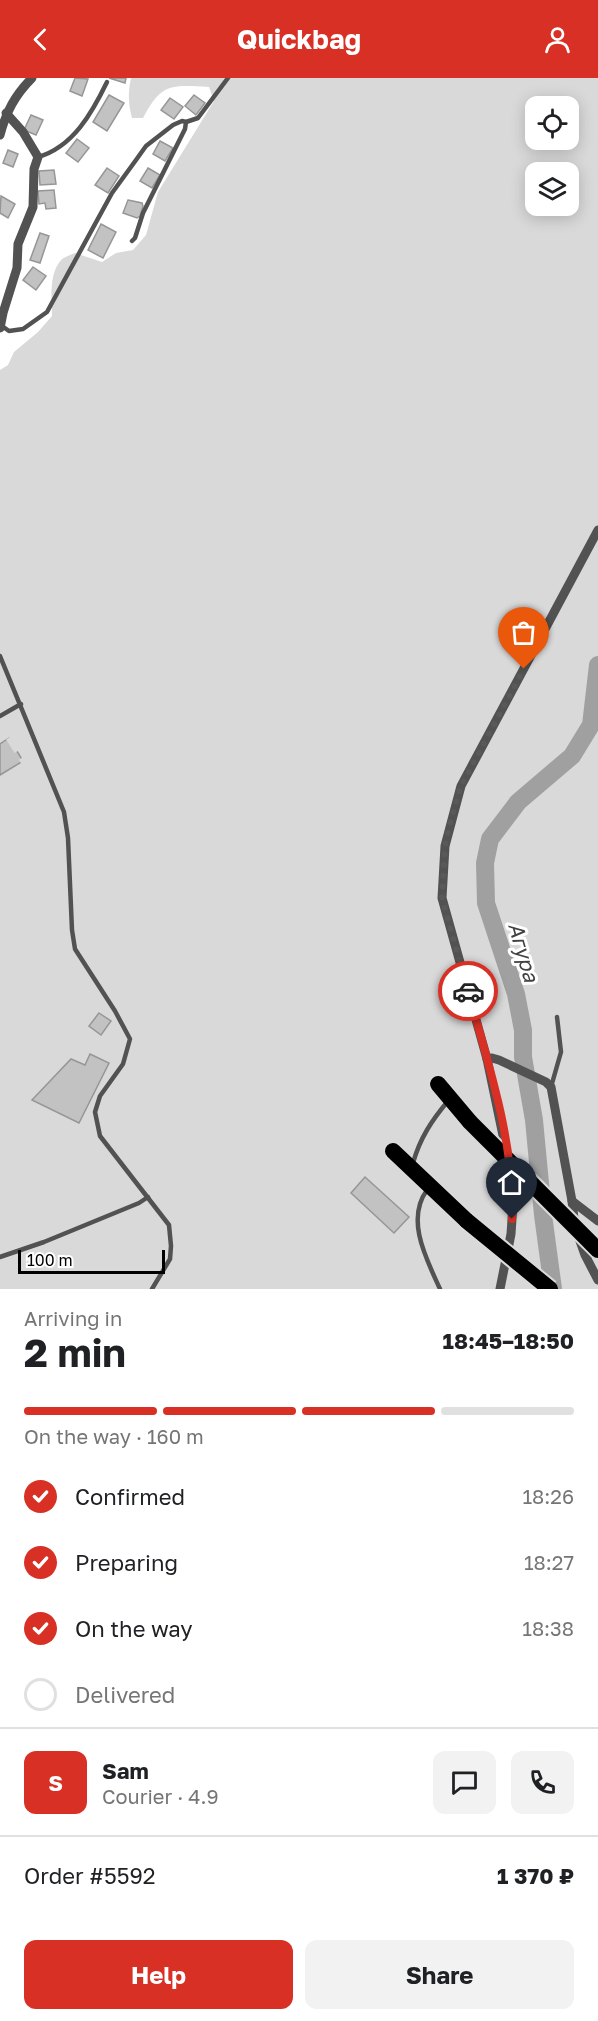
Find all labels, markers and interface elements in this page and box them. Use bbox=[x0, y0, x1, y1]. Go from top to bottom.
icon: back bbox=[24, 23, 57, 56]
text: Quickbag bbox=[237, 23, 361, 55]
icon: person bbox=[541, 23, 574, 56]
map controls bbox=[525, 96, 579, 216]
button: locate bbox=[525, 96, 579, 150]
button: layers bbox=[525, 162, 579, 216]
pin bbox=[498, 607, 549, 669]
icon: bag bbox=[507, 616, 540, 649]
water label: Агура bbox=[503, 919, 545, 986]
courier bbox=[438, 961, 498, 1021]
icon: car bbox=[452, 975, 485, 1008]
pin bbox=[486, 1157, 537, 1219]
icon: home bbox=[495, 1166, 528, 1199]
scale bar bbox=[18, 1247, 165, 1274]
text: 100 m bbox=[27, 1250, 73, 1270]
text: Arriving in bbox=[24, 1306, 122, 1330]
text: 18:45–18:50 bbox=[443, 1327, 574, 1354]
text: 2 min bbox=[24, 1329, 126, 1376]
text: On the way · 160 m bbox=[24, 1424, 204, 1448]
icon: check bbox=[24, 1480, 57, 1513]
text: Confirmed bbox=[75, 1483, 185, 1510]
text: 18:26 bbox=[522, 1484, 574, 1508]
icon: check bbox=[24, 1546, 57, 1579]
text: Preparing bbox=[75, 1549, 178, 1576]
text: 18:27 bbox=[524, 1550, 574, 1574]
icon: check bbox=[24, 1612, 57, 1645]
text: On the way bbox=[75, 1615, 193, 1642]
text: 18:38 bbox=[522, 1616, 574, 1640]
text: Delivered bbox=[75, 1681, 175, 1708]
button: chat bbox=[433, 1751, 496, 1814]
button: phone bbox=[511, 1751, 574, 1814]
text: Sam bbox=[102, 1757, 149, 1784]
text: S bbox=[48, 1769, 63, 1796]
text: Courier · 4.9 bbox=[102, 1784, 219, 1808]
text: Order #5592 bbox=[24, 1862, 156, 1889]
text: 1 370 ₽ bbox=[497, 1862, 574, 1889]
button: Help bbox=[24, 1940, 293, 2009]
button: Share bbox=[305, 1940, 574, 2009]

